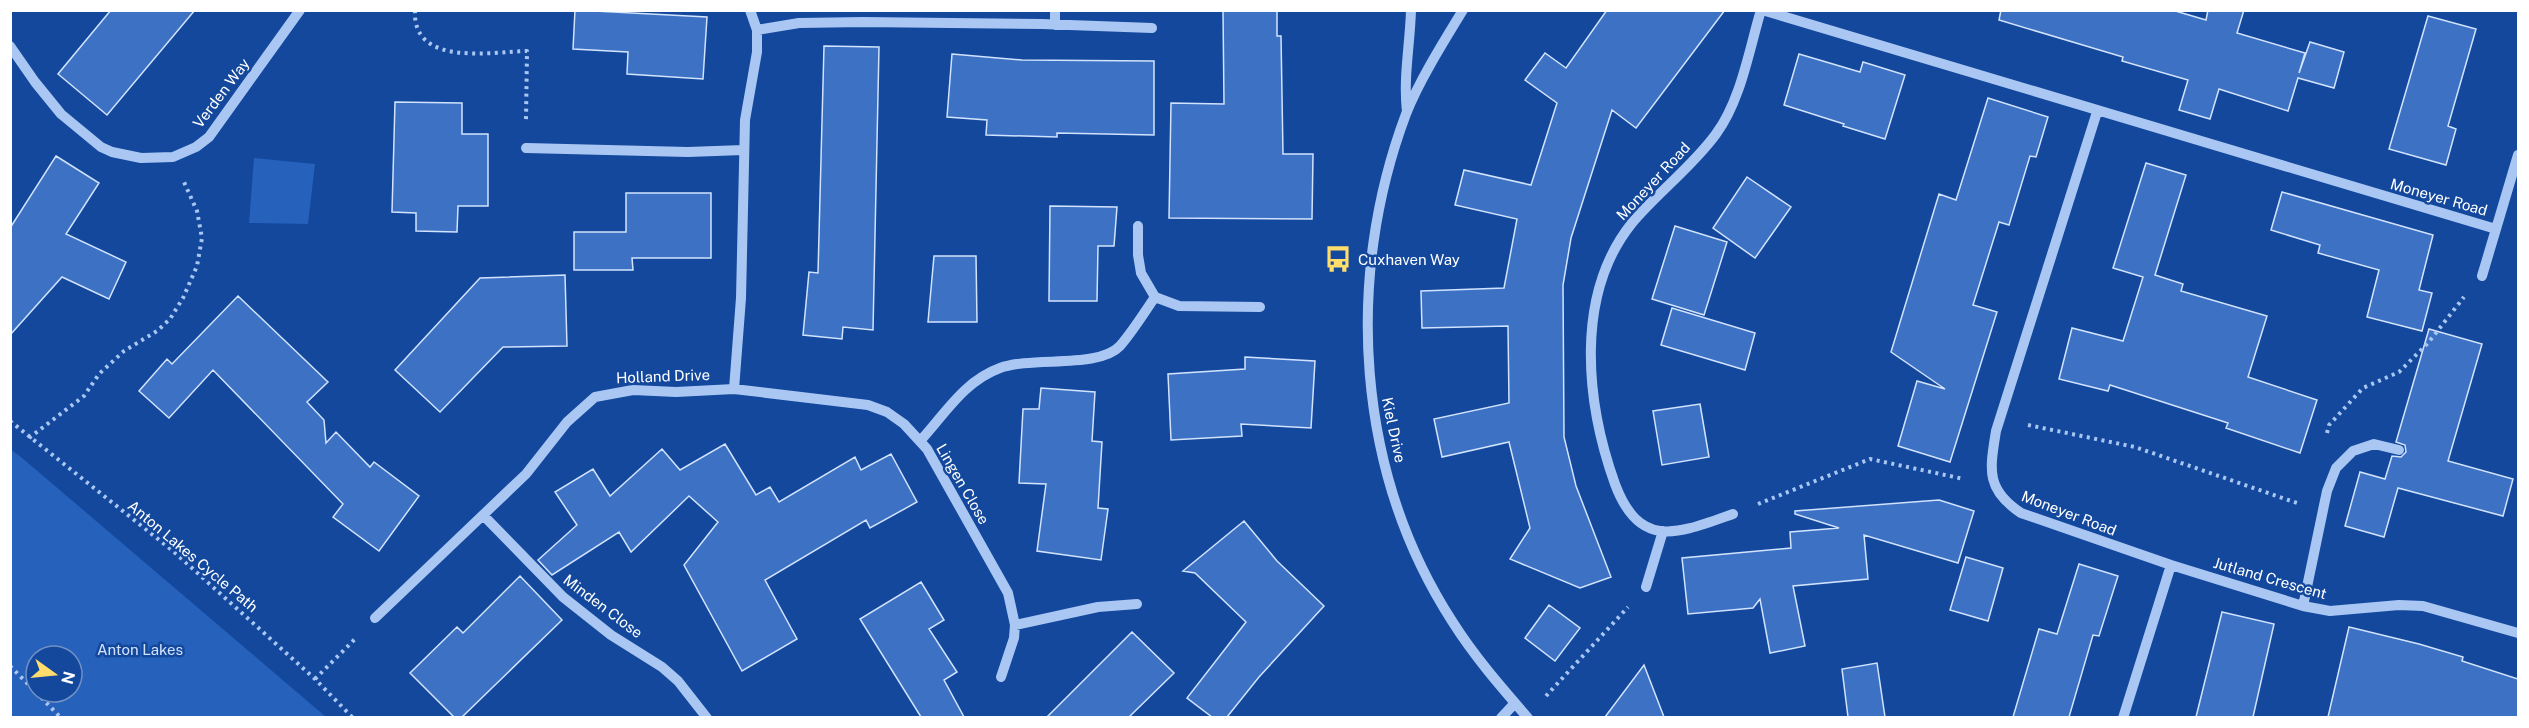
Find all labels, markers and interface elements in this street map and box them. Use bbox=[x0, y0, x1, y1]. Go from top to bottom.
street label: Verden Way bbox=[189, 55, 253, 131]
street label: Moneyer Road bbox=[1613, 139, 1693, 223]
street label: Moneyer Road bbox=[2389, 175, 2489, 219]
bus stop icon: Cuxhaven Way bbox=[1323, 244, 1353, 274]
place label: Cuxhaven Way bbox=[1358, 251, 1460, 268]
street label: Holland Drive bbox=[616, 366, 710, 386]
street label: Kiel Drive bbox=[1379, 396, 1409, 464]
street label: Lingen Close bbox=[933, 441, 993, 527]
street label: Moneyer Road bbox=[2019, 487, 2119, 539]
street label: Anton Lakes Cycle Path bbox=[125, 497, 261, 615]
street label: Jutland Crescent bbox=[2211, 554, 2329, 602]
street label: Minden Close bbox=[560, 571, 646, 641]
park label: Anton Lakes bbox=[97, 641, 183, 658]
north arrow bbox=[24, 644, 84, 704]
text: N bbox=[57, 669, 79, 686]

